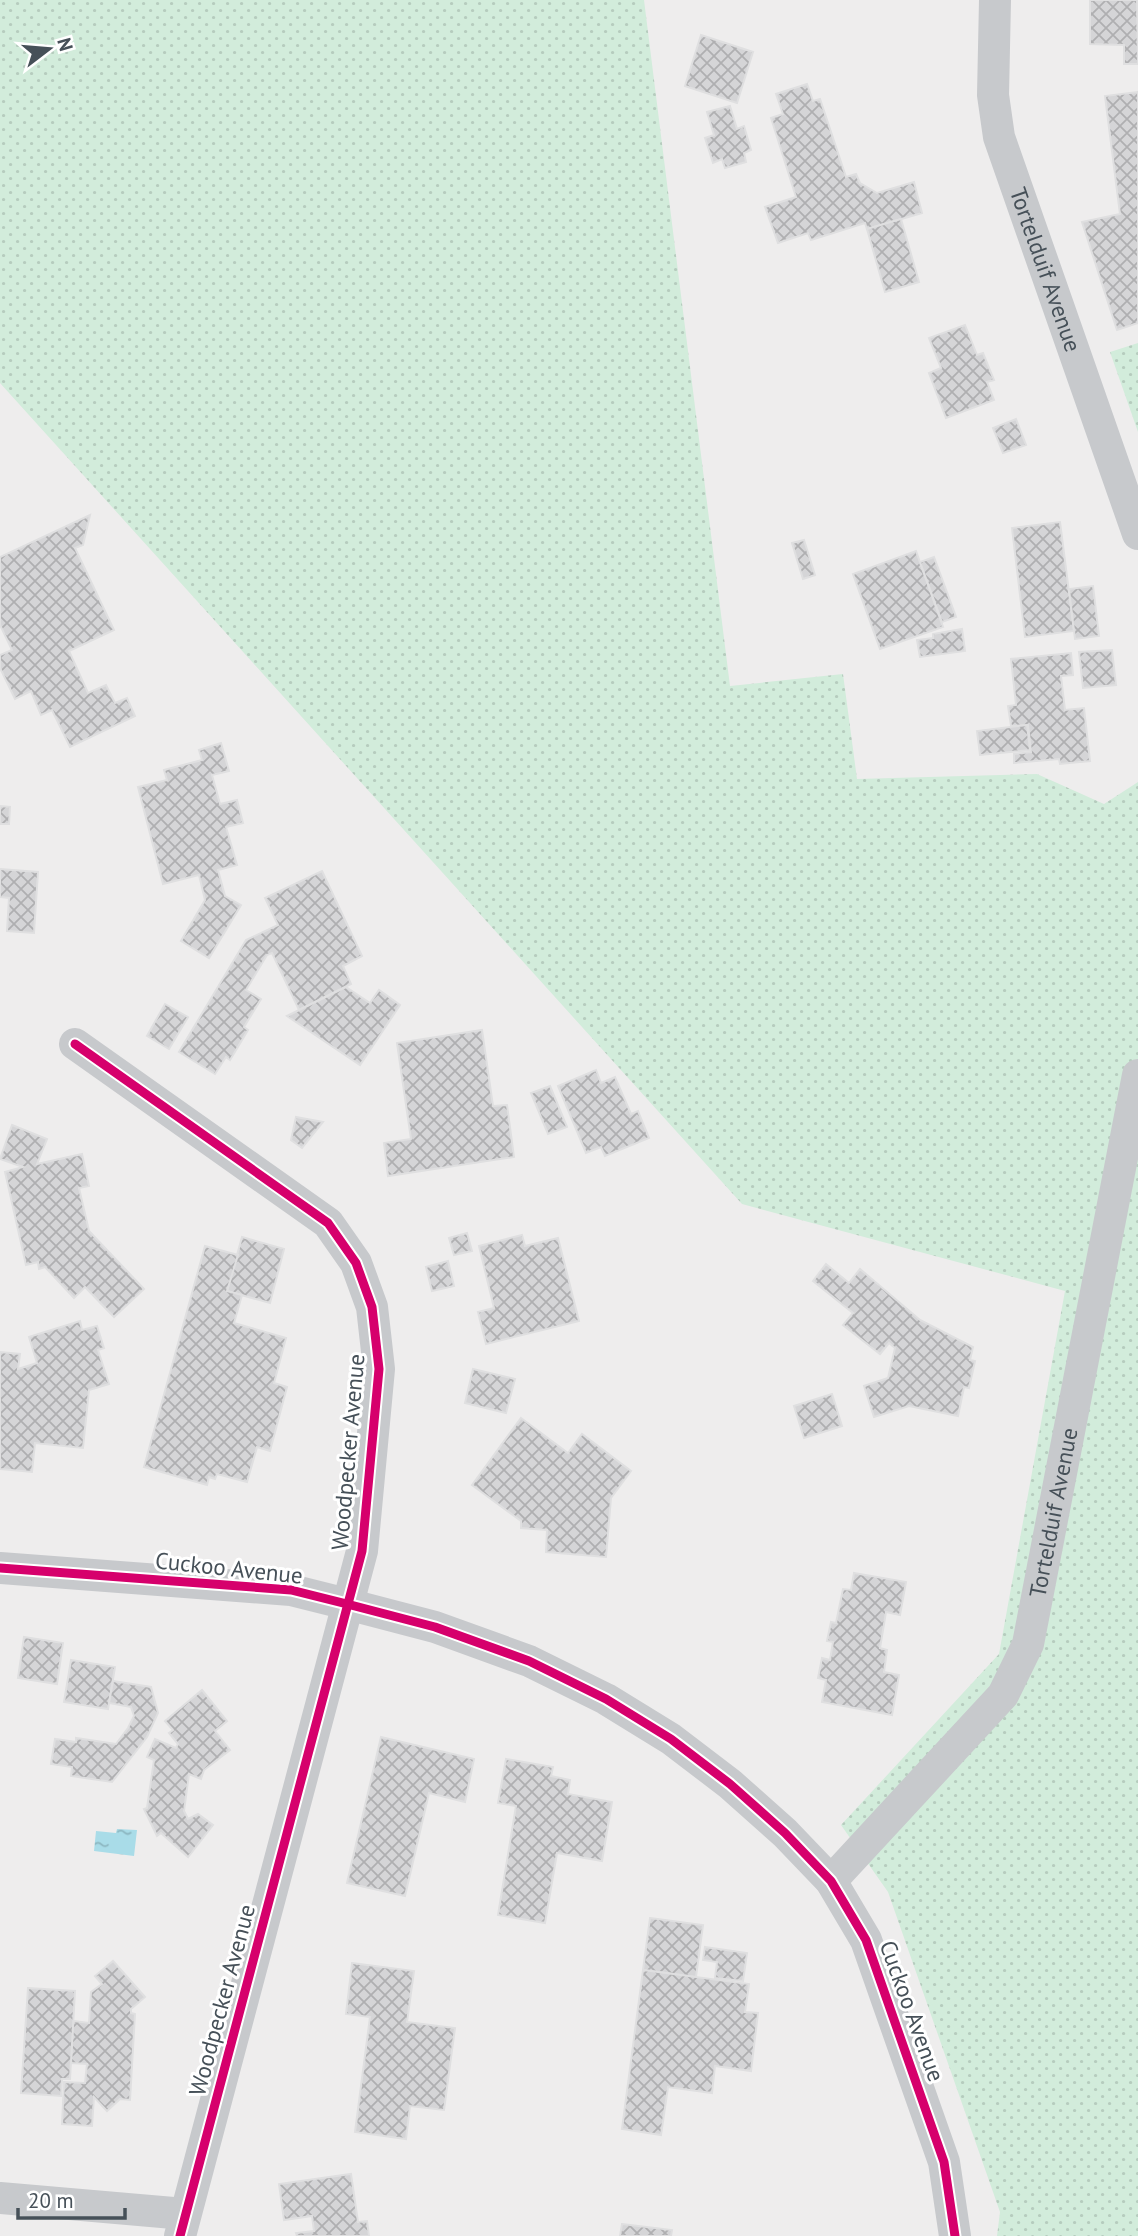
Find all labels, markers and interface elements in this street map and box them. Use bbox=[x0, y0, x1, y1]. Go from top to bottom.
north arrow bbox=[14, 14, 84, 84]
text: N bbox=[52, 35, 79, 54]
street label: Tortelduif Avenue bbox=[1004, 183, 1088, 356]
street label: Woodpecker Avenue bbox=[324, 1353, 371, 1551]
street label: Tortelduif Avenue bbox=[1022, 1425, 1083, 1600]
street label: Cuckoo Avenue bbox=[154, 1545, 304, 1590]
street label: Woodpecker Avenue bbox=[182, 1901, 261, 2099]
street label: Cuckoo Avenue bbox=[874, 1936, 951, 2085]
scale bar bbox=[18, 2176, 124, 2220]
text: 20 m bbox=[28, 2187, 74, 2214]

